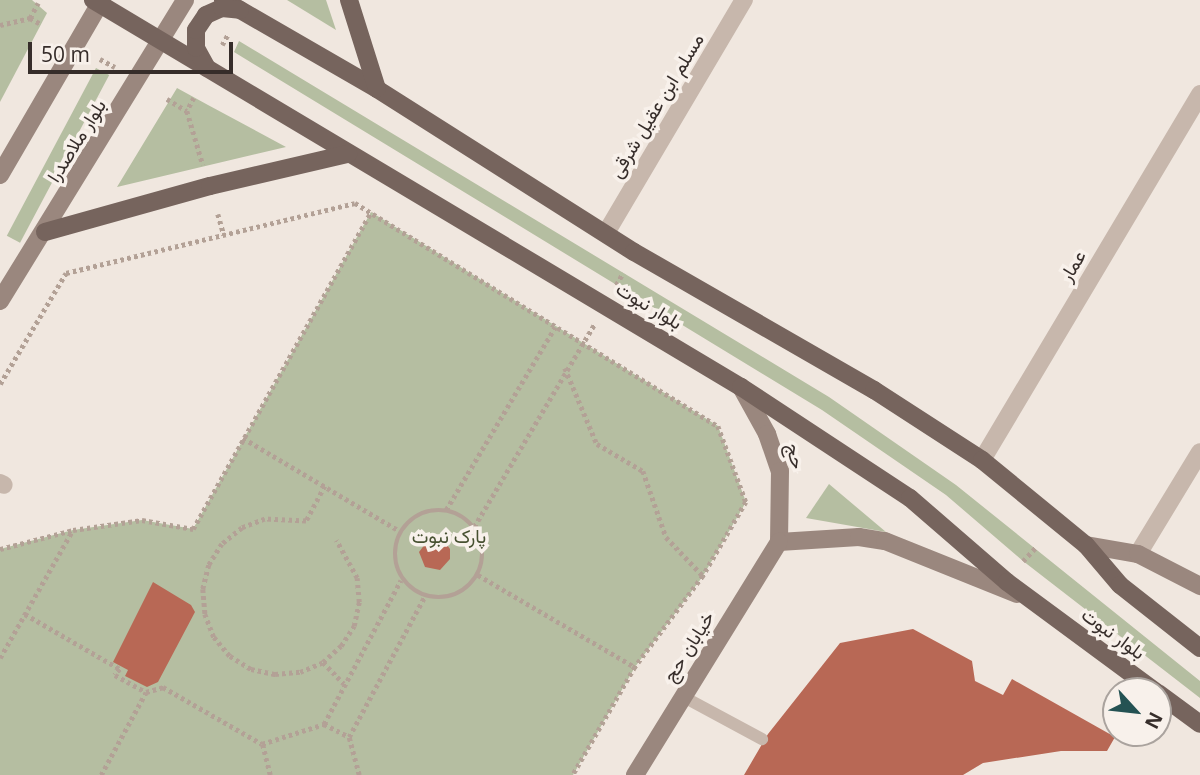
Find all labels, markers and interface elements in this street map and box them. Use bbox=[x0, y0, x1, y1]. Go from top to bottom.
scale bar bbox=[32, 28, 236, 72]
street label: مسلم ابن عقیل شرقی bbox=[605, 30, 709, 182]
text: 50 m bbox=[41, 40, 90, 68]
street label: بلوار ملاصدرا bbox=[43, 95, 111, 187]
street label: عمار bbox=[1055, 246, 1091, 286]
street label: بلوار نبوت bbox=[612, 277, 686, 335]
street label: حج bbox=[781, 441, 809, 471]
park label: پارک نبوت bbox=[412, 526, 486, 548]
street label: بلوار نبوت bbox=[1077, 603, 1149, 665]
street label: خیابان حج bbox=[658, 608, 720, 686]
north arrow bbox=[1102, 677, 1172, 747]
text: N bbox=[1139, 708, 1169, 733]

